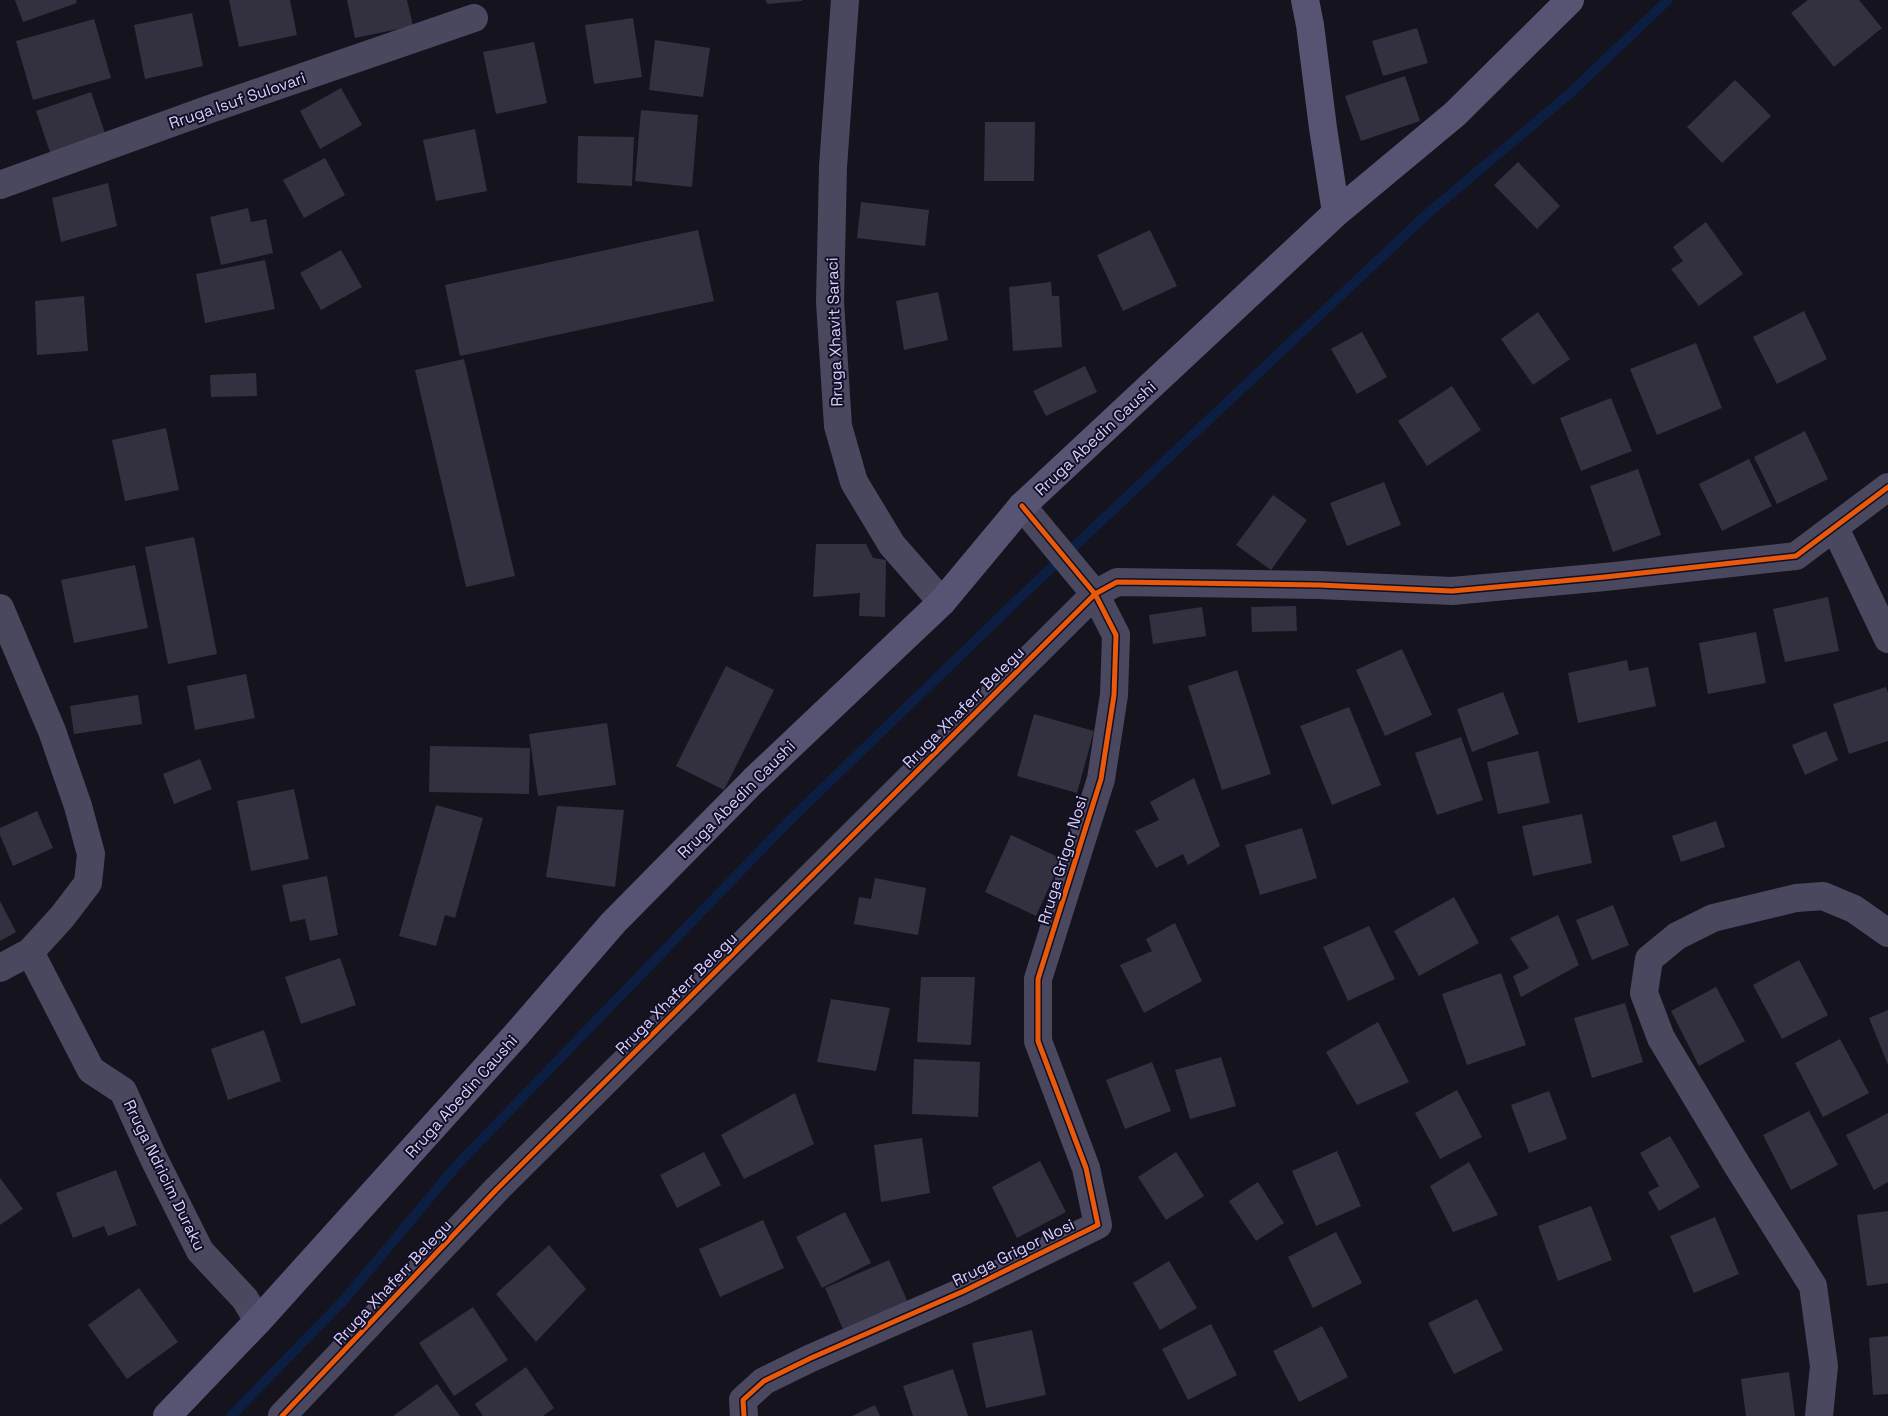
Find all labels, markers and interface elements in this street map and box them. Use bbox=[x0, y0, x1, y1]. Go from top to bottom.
street label: Rruga Isuf Sulovari bbox=[166, 67, 308, 134]
street label: Rruga Xhavit Saraci bbox=[821, 257, 848, 407]
street label: Rruga Abedin Caushi bbox=[1030, 377, 1160, 500]
street label: Rruga Xhaferr Belegu bbox=[898, 642, 1029, 773]
street label: Rruga Abedin Caushi bbox=[673, 736, 800, 863]
street label: Rruga Grigor Nosi bbox=[1033, 793, 1092, 927]
street label: Rruga Xhaferr Belegu bbox=[611, 928, 742, 1059]
street label: Rruga Abedin Caushi bbox=[401, 1030, 522, 1162]
street label: Rruga Ndricim Duraku bbox=[119, 1096, 210, 1254]
street label: Rruga Grigor Nosi bbox=[949, 1214, 1078, 1291]
street label: Rruga Xhaferr Belegu bbox=[329, 1215, 456, 1349]

